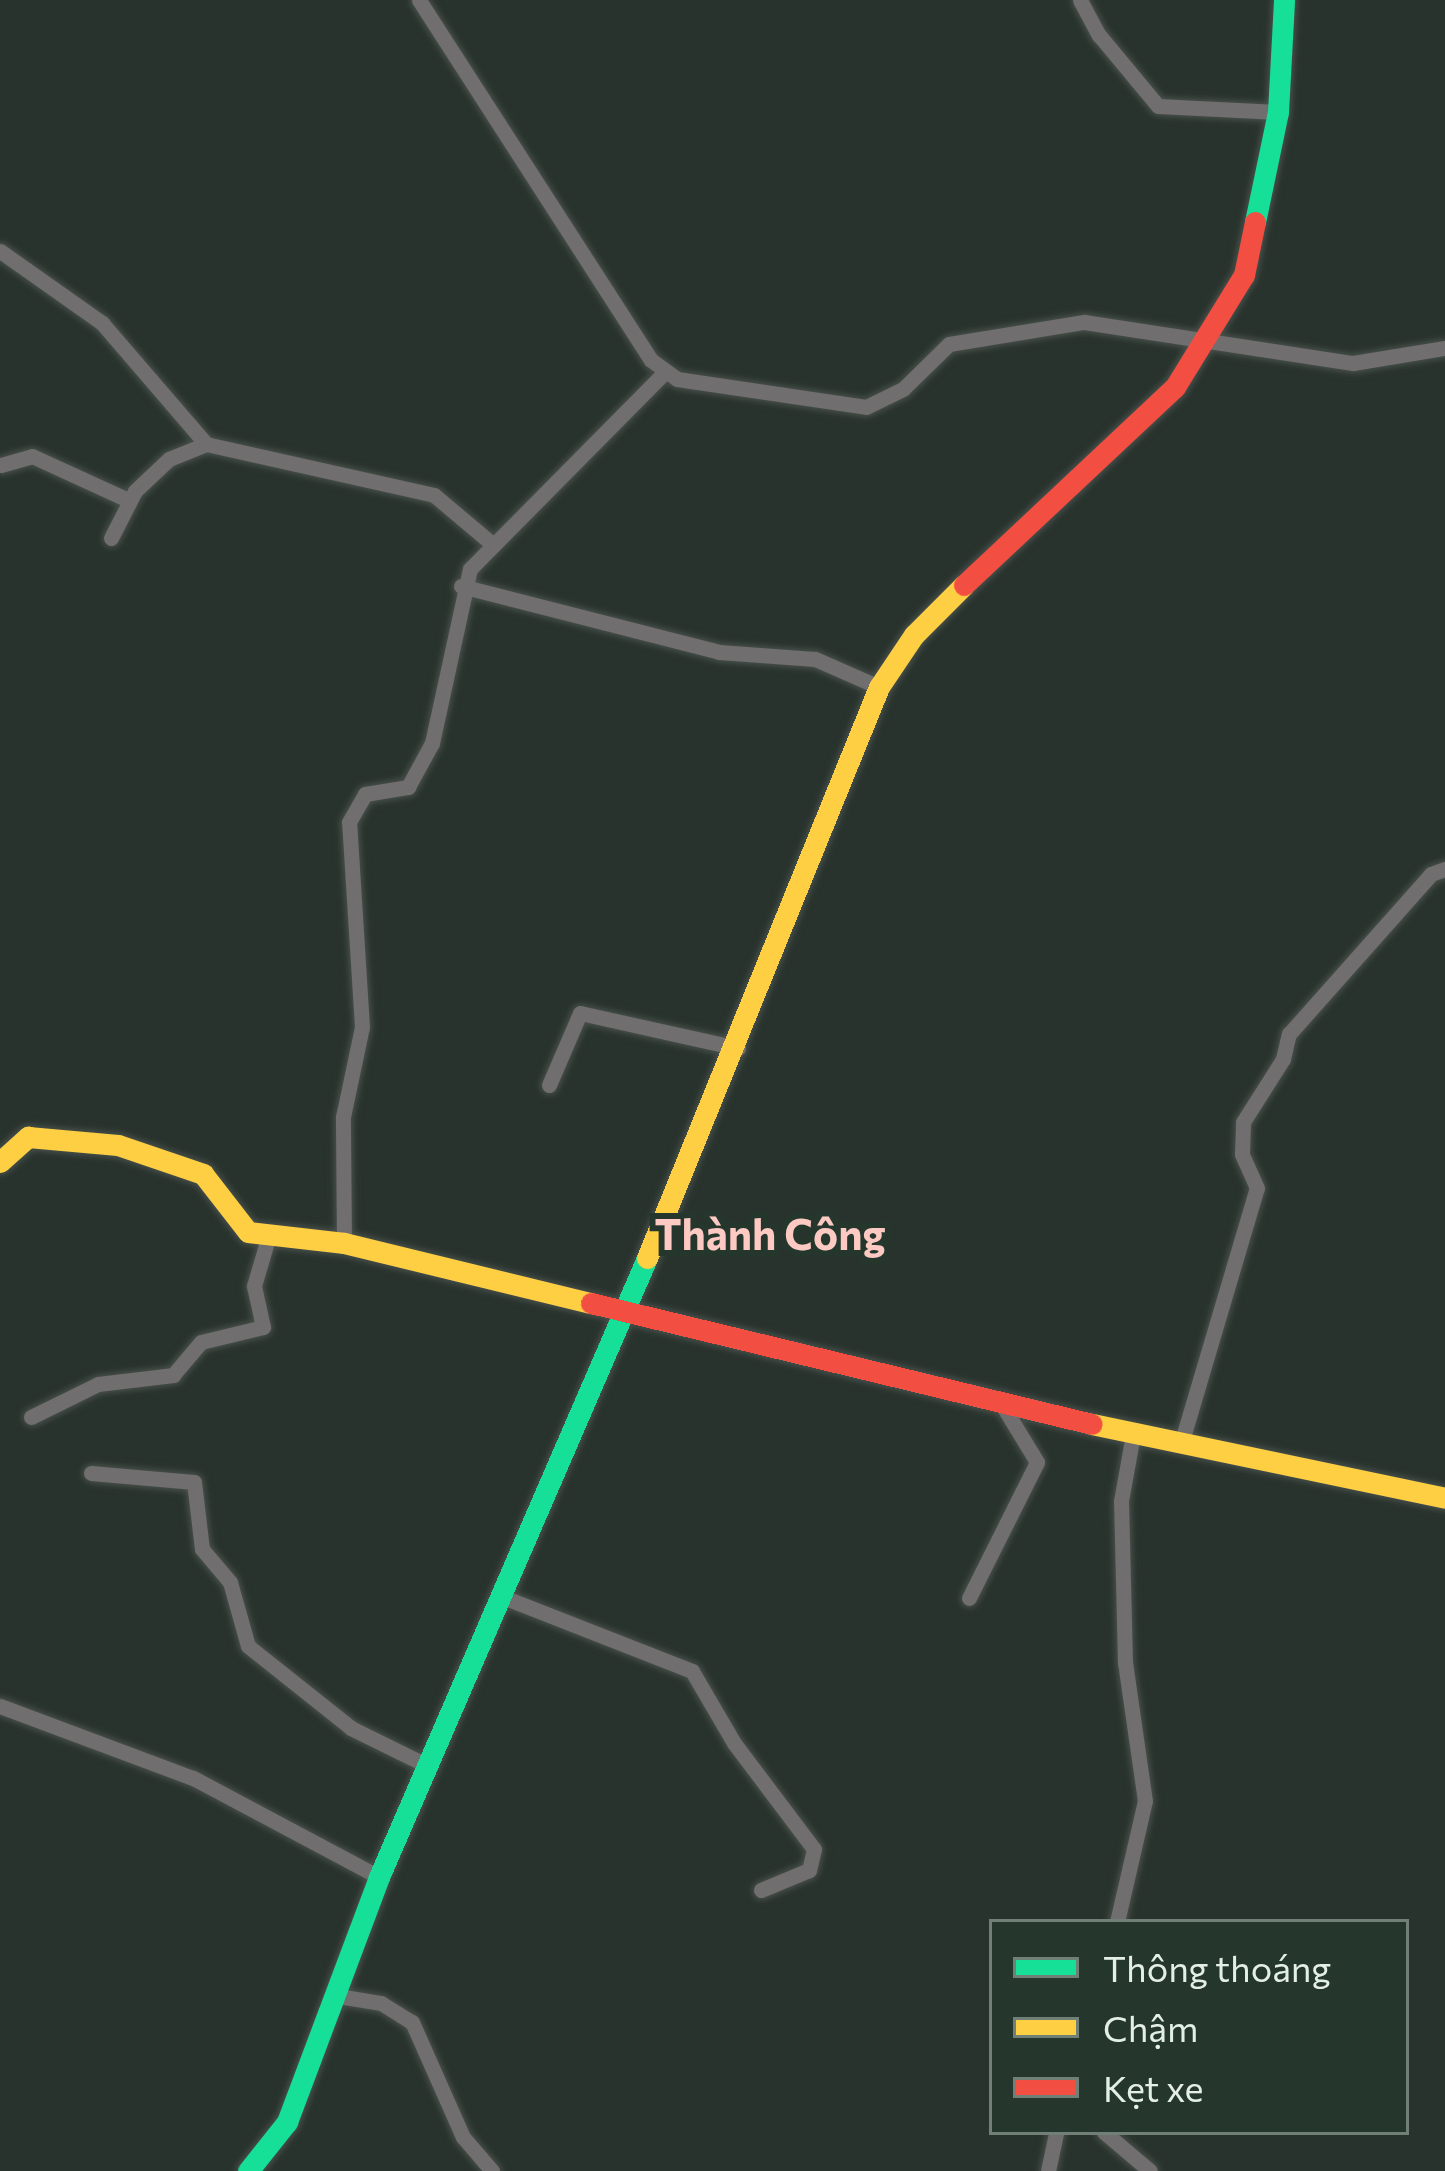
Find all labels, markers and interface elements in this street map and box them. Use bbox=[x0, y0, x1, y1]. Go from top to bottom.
district label: Thành Công bbox=[654, 1208, 886, 1258]
legend bbox=[989, 1919, 1409, 2135]
text: Thông thoáng bbox=[1103, 1945, 1331, 1989]
text: Chậm bbox=[1103, 2005, 1198, 2049]
text: Kẹt xe bbox=[1103, 2065, 1204, 2109]

